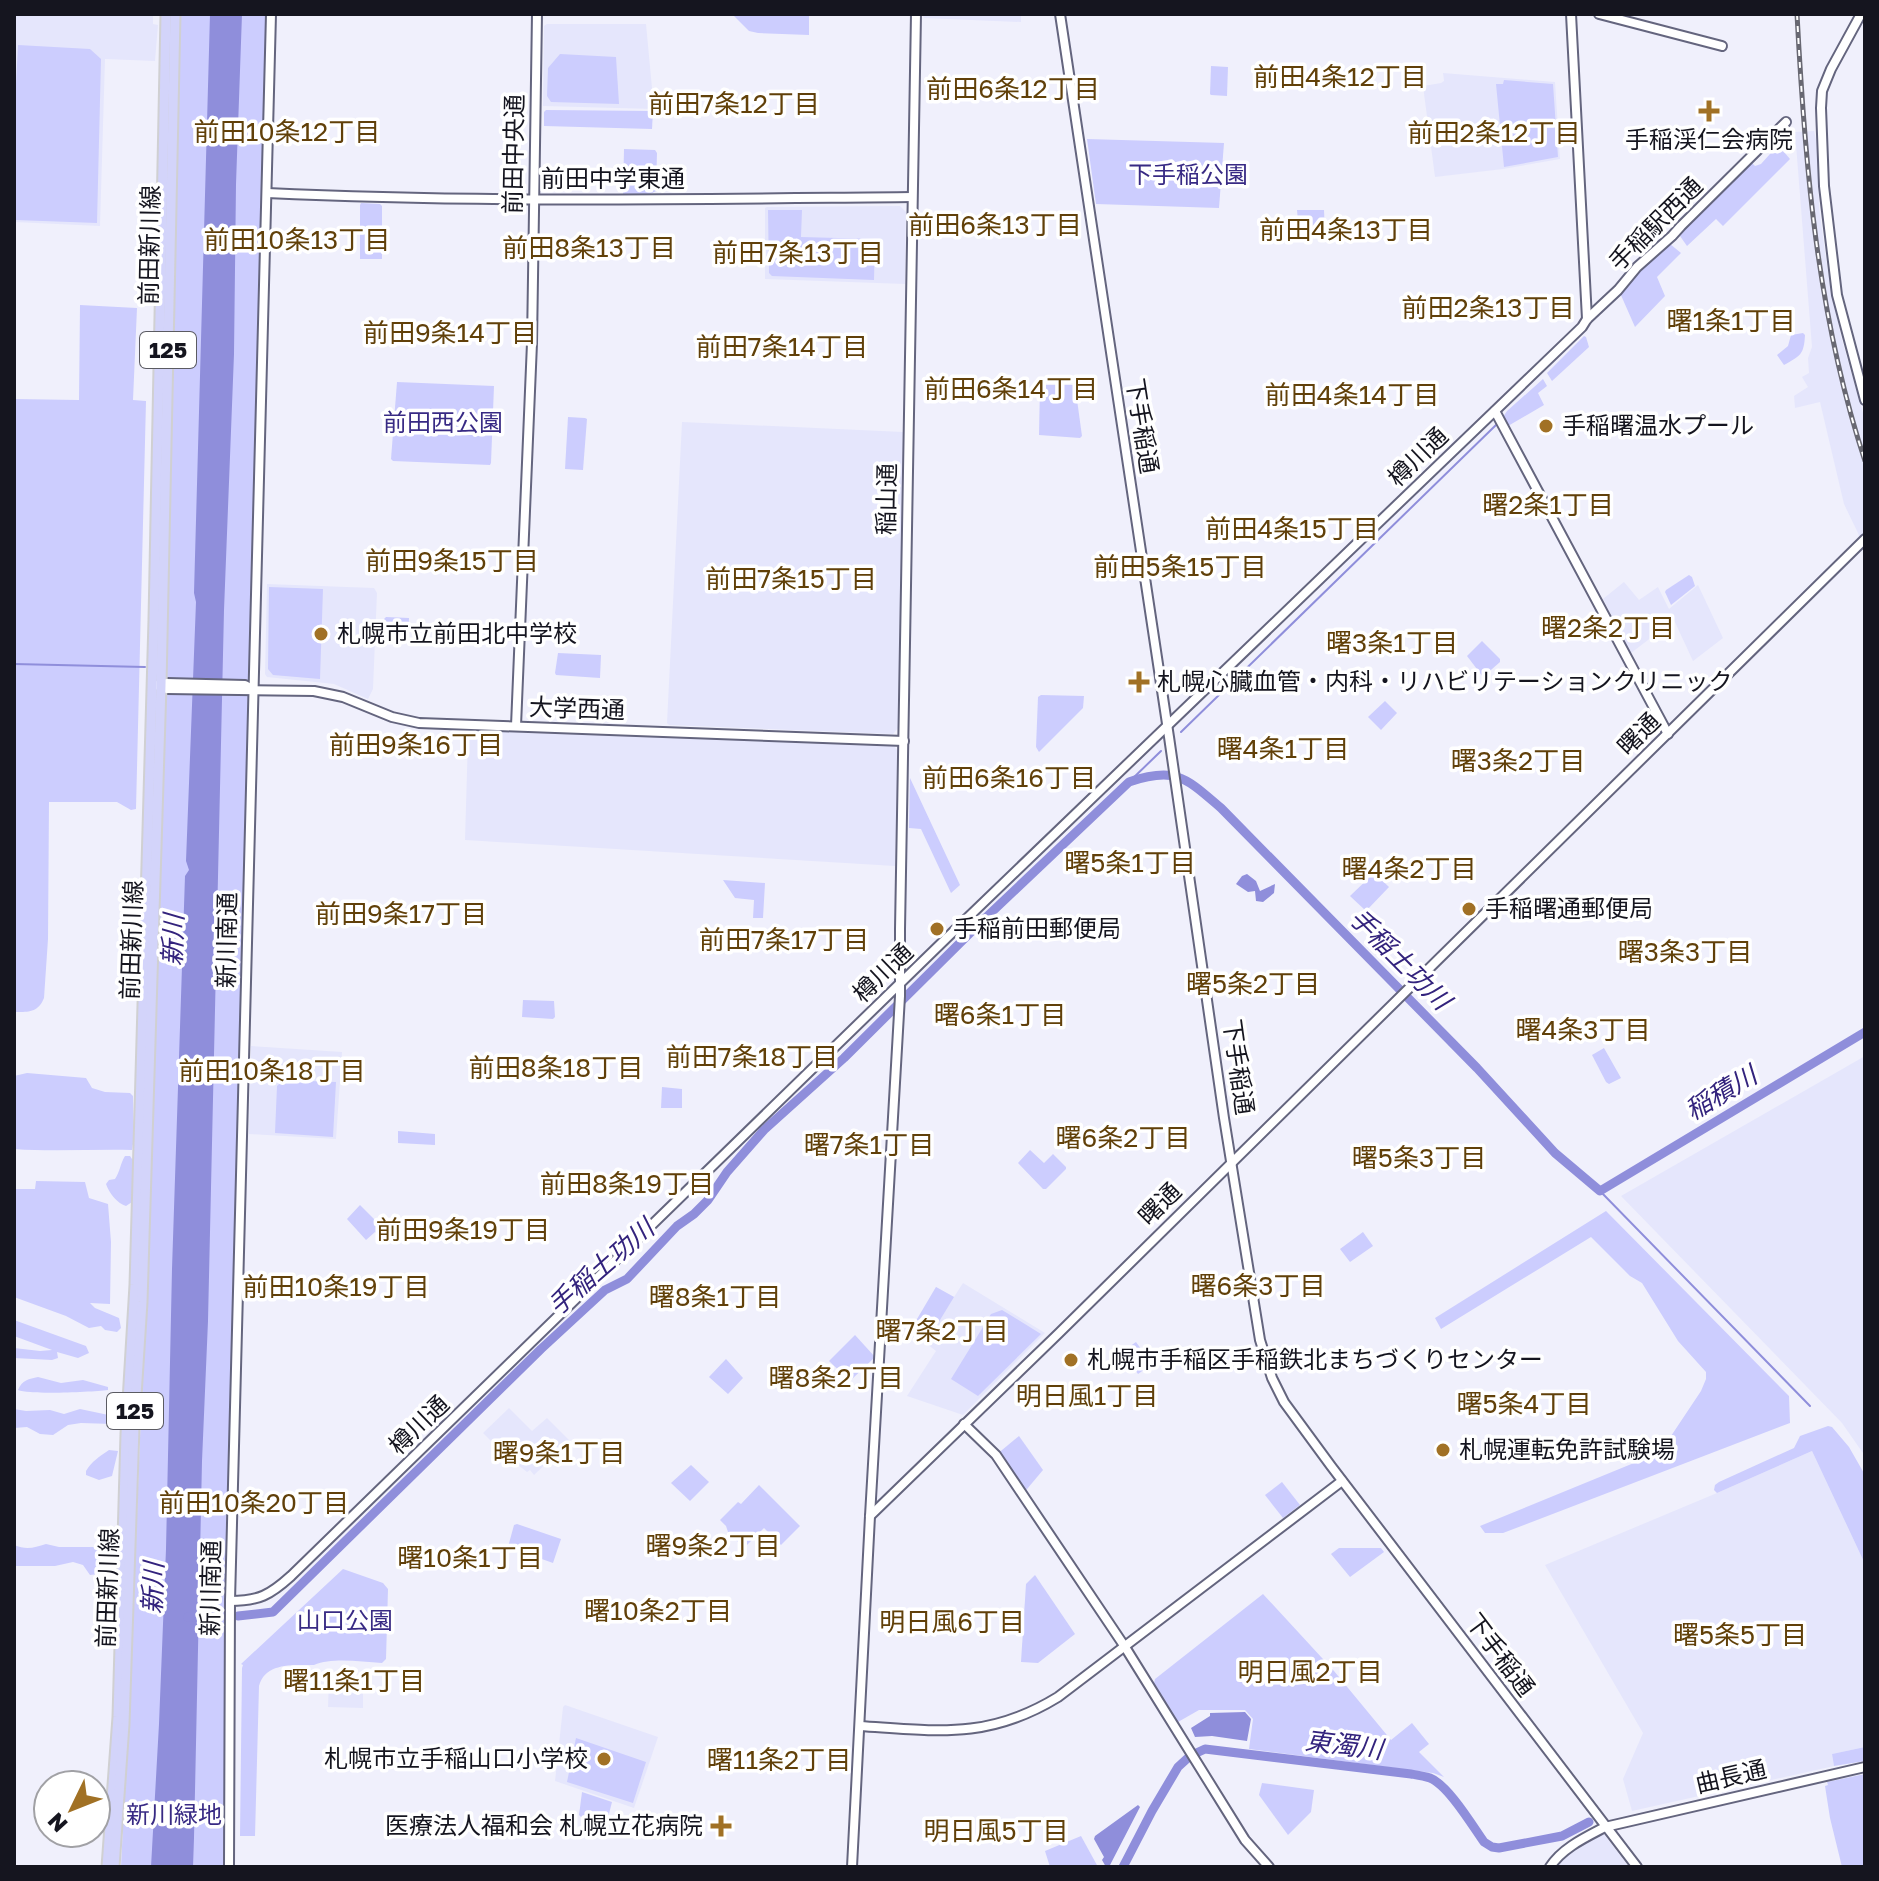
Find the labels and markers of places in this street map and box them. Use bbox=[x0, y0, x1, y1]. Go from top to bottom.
marker: 手稲渓仁会病院 bbox=[1698, 100, 1720, 122]
place label: 手稲渓仁会病院 bbox=[1625, 124, 1793, 153]
place label: 手稲曙温水プール bbox=[1562, 410, 1754, 439]
marker: 手稲曙温水プール bbox=[1537, 417, 1555, 435]
place label: 札幌市立前田北中学校 bbox=[337, 618, 577, 647]
marker: 札幌市立前田北中学校 bbox=[312, 625, 330, 643]
place label: 札幌心臓血管・内科・リハビリテーションクリニック bbox=[1157, 666, 1733, 695]
marker: 札幌心臓血管・内科・リハビリテーションクリニック bbox=[1128, 671, 1150, 693]
place label: 手稲曙通郵便局 bbox=[1485, 893, 1653, 922]
marker: 手稲曙通郵便局 bbox=[1460, 900, 1478, 918]
place label: 手稲前田郵便局 bbox=[953, 913, 1121, 942]
marker: 手稲前田郵便局 bbox=[928, 920, 946, 938]
place label: 札幌市手稲区手稲鉄北まちづくりセンター bbox=[1087, 1344, 1543, 1373]
marker: 札幌市手稲区手稲鉄北まちづくりセンター bbox=[1062, 1351, 1080, 1369]
place label: 札幌運転免許試験場 bbox=[1459, 1434, 1675, 1463]
marker: 札幌運転免許試験場 bbox=[1434, 1441, 1452, 1459]
place label: 札幌市立手稲山口小学校 bbox=[324, 1743, 588, 1772]
marker: 札幌市立手稲山口小学校 bbox=[595, 1750, 613, 1768]
place label: 医療法人福和会 札幌立花病院 bbox=[385, 1810, 703, 1839]
marker: 医療法人福和会 札幌立花病院 bbox=[710, 1815, 732, 1837]

